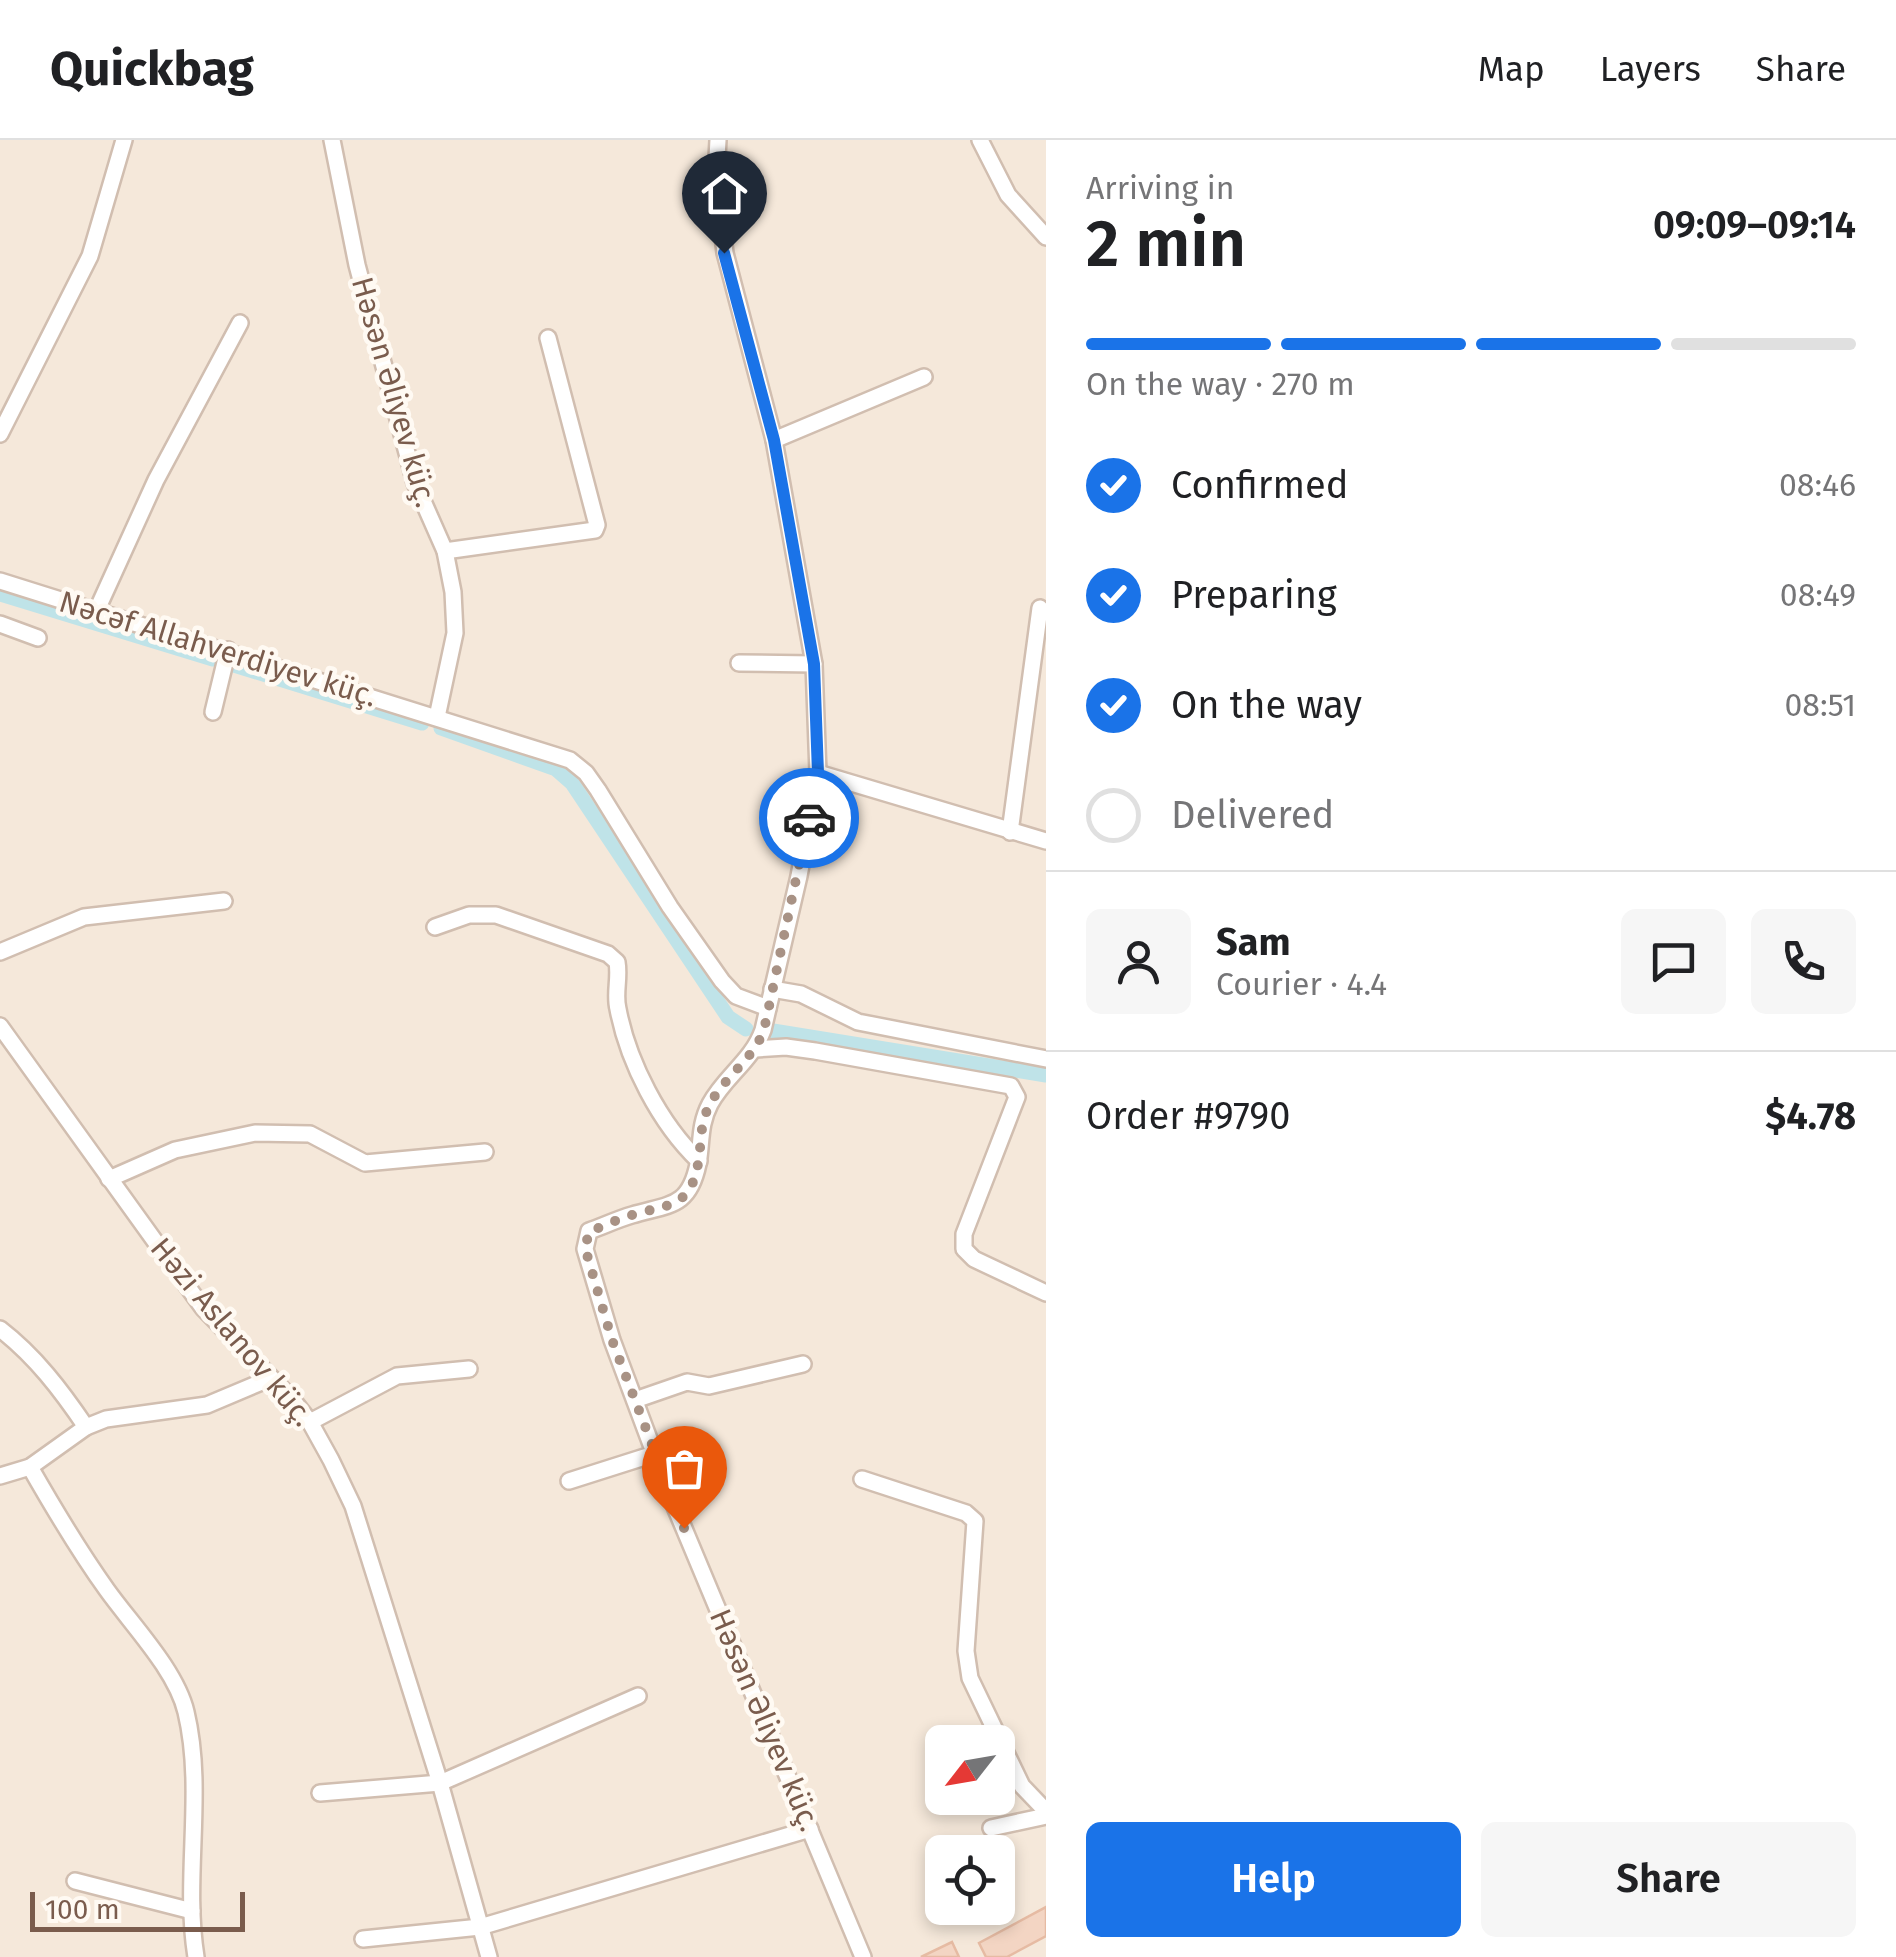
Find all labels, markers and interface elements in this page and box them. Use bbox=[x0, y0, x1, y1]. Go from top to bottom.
text: Quickbag bbox=[50, 40, 254, 98]
text: Map bbox=[1478, 48, 1545, 90]
text: Layers bbox=[1600, 48, 1701, 90]
text: Share bbox=[1756, 48, 1846, 90]
pin bbox=[682, 151, 767, 254]
icon: home bbox=[697, 166, 752, 221]
text: Arriving in bbox=[1086, 169, 1234, 207]
text: 09:09–09:14 bbox=[1653, 202, 1856, 248]
text: 2 min bbox=[1086, 205, 1246, 283]
street label: Həsən Əliyev küç. bbox=[344, 273, 444, 511]
text: On the way · 270 m bbox=[1086, 365, 1355, 403]
icon: check bbox=[1086, 458, 1141, 513]
text: Confirmed bbox=[1171, 462, 1349, 508]
text: 08:46 bbox=[1779, 466, 1856, 504]
icon: check bbox=[1086, 568, 1141, 623]
text: Preparing bbox=[1171, 572, 1337, 618]
text: 08:49 bbox=[1780, 576, 1856, 614]
street label: Nəcəf Allahverdiyev küç. bbox=[55, 584, 381, 714]
icon: check bbox=[1086, 678, 1141, 733]
text: On the way bbox=[1171, 682, 1362, 728]
text: 08:51 bbox=[1784, 686, 1856, 724]
courier bbox=[759, 768, 859, 868]
icon: car bbox=[782, 791, 837, 846]
text: Delivered bbox=[1171, 792, 1334, 838]
button: person bbox=[1086, 909, 1191, 1014]
button: chat bbox=[1621, 909, 1726, 1014]
button: phone bbox=[1751, 909, 1856, 1014]
text: Sam bbox=[1216, 919, 1291, 965]
text: Courier · 4.4 bbox=[1216, 965, 1387, 1003]
text: Order #9790 bbox=[1086, 1093, 1290, 1139]
text: $4.78 bbox=[1765, 1093, 1856, 1139]
street label: Həzi Aslanov küç. bbox=[143, 1231, 321, 1433]
pin bbox=[642, 1426, 727, 1529]
icon: bag bbox=[657, 1441, 712, 1496]
street label: Həsən Əliyev küç. bbox=[702, 1603, 828, 1837]
north arrow bbox=[925, 1725, 1015, 1815]
map controls bbox=[925, 1725, 1015, 1925]
button: Help bbox=[1086, 1822, 1461, 1937]
button: Share bbox=[1481, 1822, 1856, 1937]
button: locate bbox=[925, 1835, 1015, 1925]
scale bar bbox=[30, 1887, 245, 1932]
text: 100 m bbox=[45, 1893, 120, 1926]

